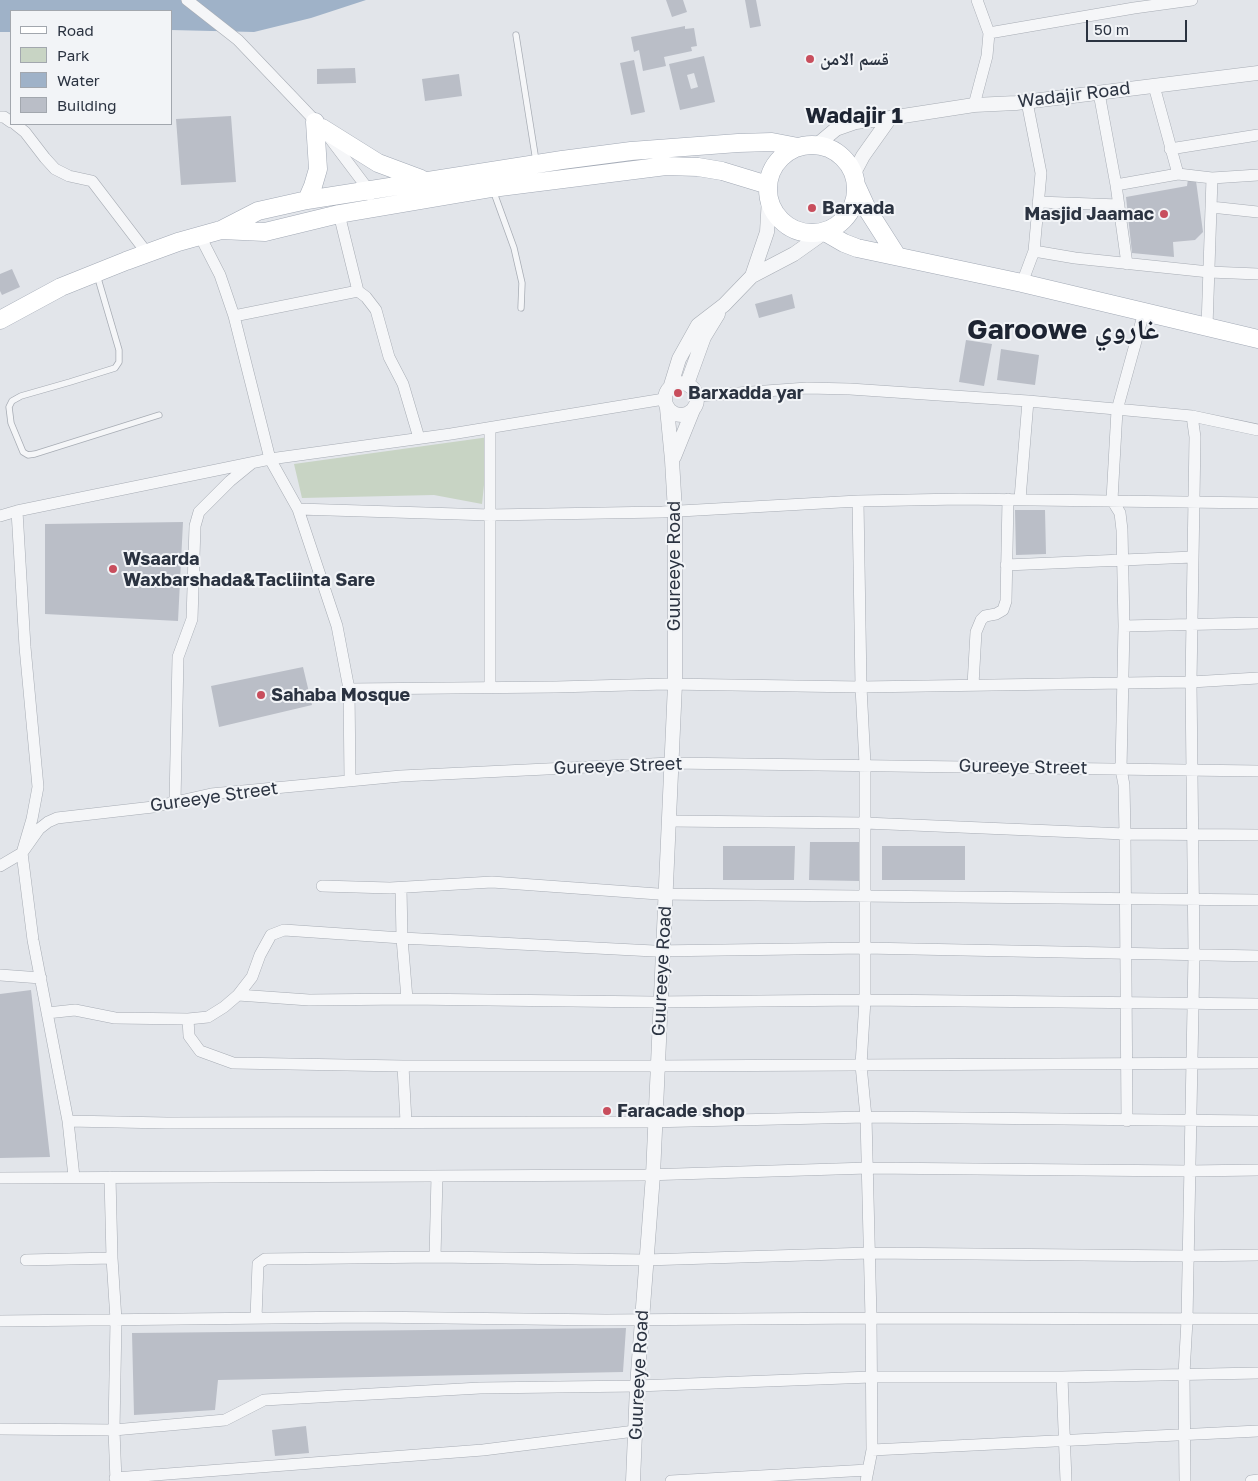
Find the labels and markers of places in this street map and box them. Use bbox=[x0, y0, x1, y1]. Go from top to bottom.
place label: قسم الامن bbox=[820, 48, 889, 70]
marker: قسم الامن bbox=[804, 53, 816, 65]
place label: Barxada bbox=[822, 197, 895, 219]
marker: Barxada bbox=[806, 202, 818, 214]
place label: Masjid Jaamac bbox=[1024, 203, 1154, 225]
marker: Masjid Jaamac bbox=[1158, 208, 1170, 220]
place label: Barxadda yar bbox=[688, 382, 804, 404]
marker: Barxadda yar bbox=[672, 387, 684, 399]
place label: Wsaarda Waxbarshada&Tacliinta Sare bbox=[123, 548, 375, 590]
marker: Wsaarda Waxbarshada&Tacliinta Sare bbox=[107, 563, 119, 575]
place label: Sahaba Mosque bbox=[271, 684, 410, 706]
marker: Sahaba Mosque bbox=[255, 689, 267, 701]
place label: Faracade shop bbox=[617, 1100, 745, 1122]
marker: Faracade shop bbox=[601, 1105, 613, 1117]

